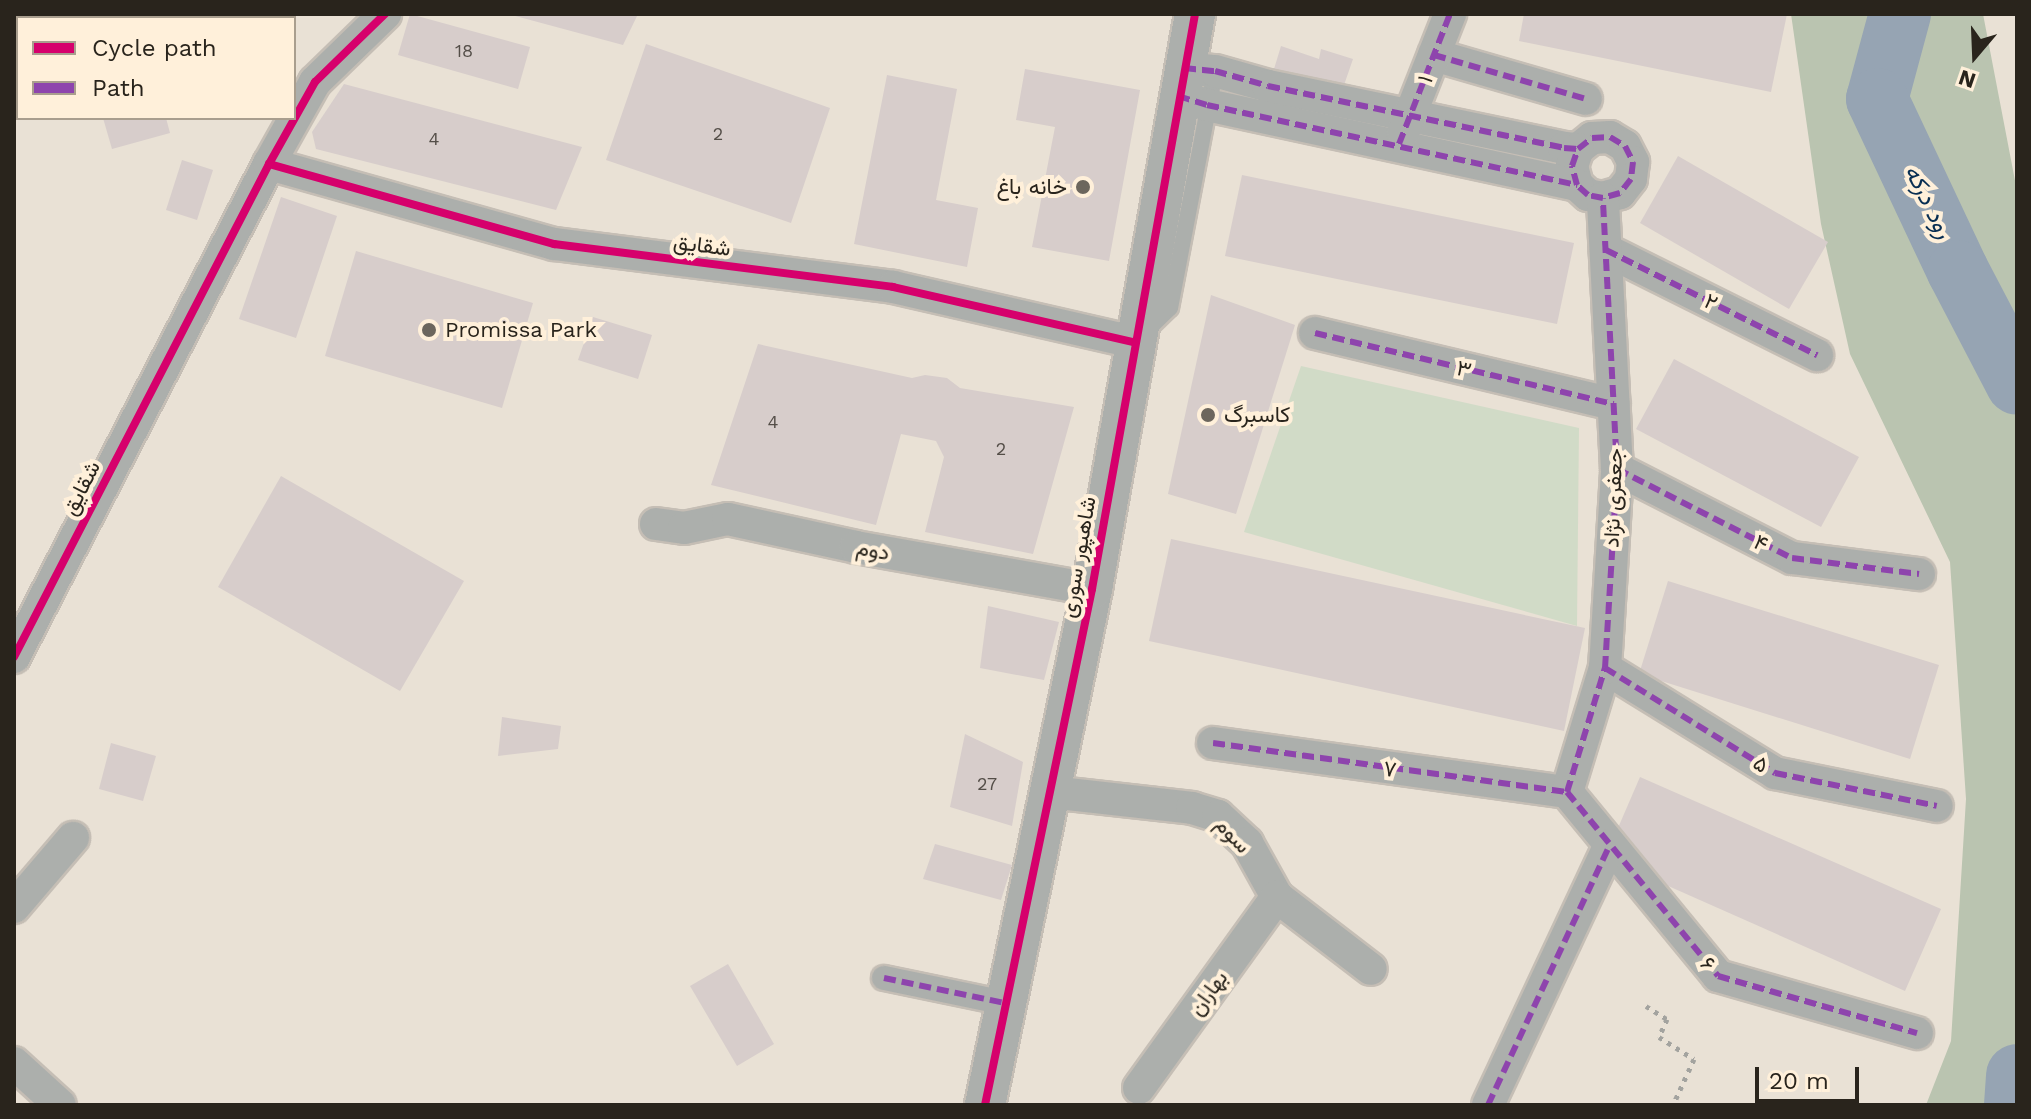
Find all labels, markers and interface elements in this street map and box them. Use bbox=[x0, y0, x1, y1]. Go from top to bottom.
legend bbox=[16, 16, 296, 120]
north arrow bbox=[1935, 16, 2015, 96]
text: Cycle path bbox=[92, 34, 217, 62]
house number: 18 bbox=[455, 40, 473, 62]
text: N bbox=[1955, 65, 1979, 94]
street label: ۱ bbox=[1412, 71, 1438, 87]
text: Path bbox=[92, 74, 145, 102]
house number: 2 bbox=[713, 123, 723, 145]
house number: 4 bbox=[429, 128, 439, 150]
water label: رود درکه bbox=[1898, 160, 1958, 244]
place label: خانه باغ bbox=[996, 174, 1067, 200]
marker: خانه باغ bbox=[1074, 178, 1092, 196]
street label: شقایق bbox=[672, 228, 732, 262]
street label: ۲ bbox=[1700, 288, 1722, 316]
place label: Promissa Park bbox=[445, 317, 598, 343]
marker: Promissa Park bbox=[420, 321, 438, 339]
street label: ۳ bbox=[1454, 355, 1474, 383]
place label: کاسبرگ bbox=[1224, 402, 1290, 428]
marker: کاسبرگ bbox=[1199, 406, 1217, 424]
house number: 4 bbox=[768, 411, 778, 433]
house number: 2 bbox=[996, 438, 1006, 460]
street label: جعفری نژاد bbox=[1598, 448, 1628, 548]
street label: شقایق bbox=[56, 456, 106, 520]
street label: شاهپور سوری bbox=[1054, 494, 1102, 620]
street label: ۴ bbox=[1749, 528, 1773, 558]
street label: دوم bbox=[854, 534, 892, 566]
street label: ۵ bbox=[1749, 749, 1773, 779]
street label: ۷ bbox=[1382, 755, 1398, 783]
house number: 27 bbox=[977, 773, 997, 795]
street label: سوم bbox=[1210, 811, 1256, 859]
street label: ۶ bbox=[1695, 951, 1721, 977]
street label: بهاران bbox=[1183, 965, 1233, 1021]
scale bar bbox=[1759, 1051, 1863, 1101]
text: 20 m bbox=[1769, 1067, 1829, 1095]

